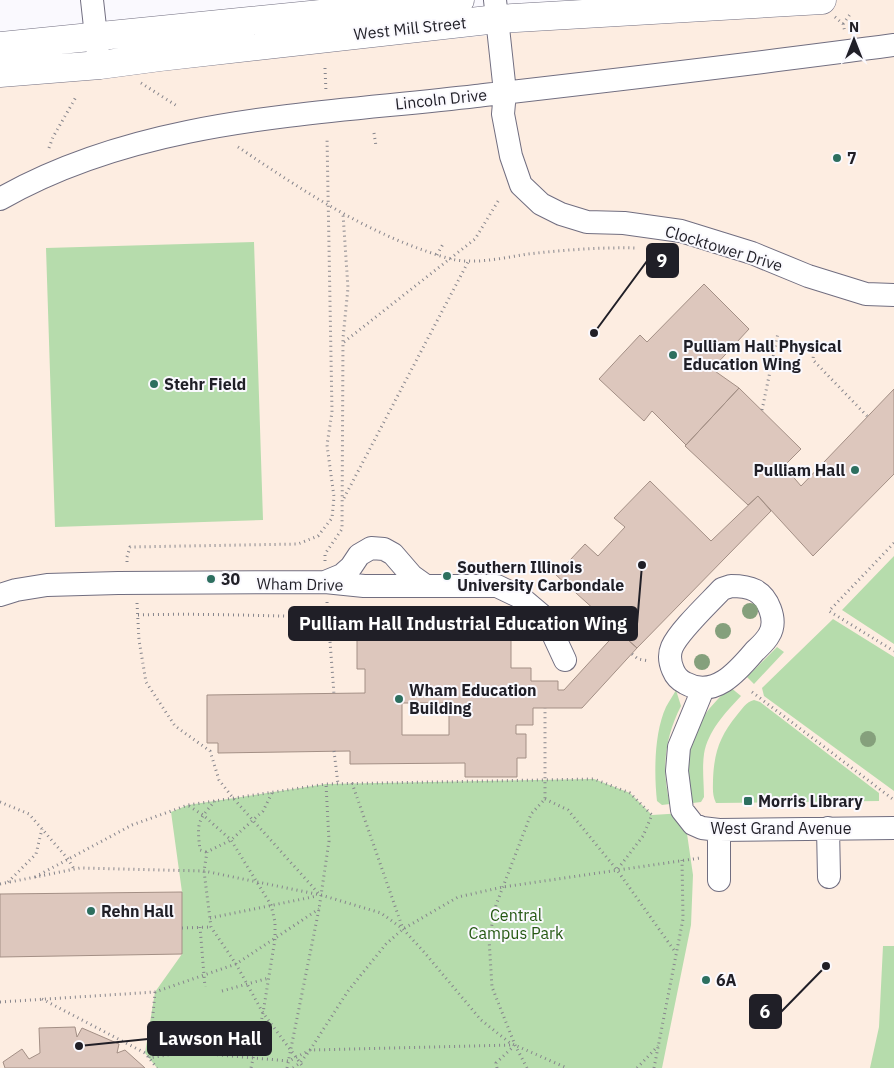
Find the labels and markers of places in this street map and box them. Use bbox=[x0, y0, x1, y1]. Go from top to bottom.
place label: 7 bbox=[847, 148, 857, 168]
marker: 7 bbox=[831, 152, 843, 164]
callout: 9 bbox=[647, 244, 678, 277]
place label: Pulliam Hall Physical Education Wing bbox=[683, 336, 842, 374]
marker: Pulliam Hall Physical Education Wing bbox=[667, 349, 679, 361]
place label: Stehr Field bbox=[164, 374, 246, 394]
marker: Stehr Field bbox=[148, 378, 160, 390]
place label: Pulliam Hall bbox=[753, 460, 845, 480]
marker: Pulliam Hall bbox=[849, 464, 861, 476]
place label: Southern Illinois University Carbondale bbox=[457, 557, 624, 595]
place label: 30 bbox=[221, 569, 241, 589]
marker: Southern Illinois University Carbondale bbox=[441, 570, 453, 582]
marker: 30 bbox=[205, 573, 217, 585]
callout: Pulliam Hall Industrial Education Wing bbox=[289, 607, 637, 640]
place label: Wham Education Building bbox=[409, 680, 537, 718]
marker: Wham Education Building bbox=[393, 693, 405, 705]
place label: Morris Library bbox=[758, 791, 863, 811]
marker: Morris Library bbox=[742, 795, 754, 807]
place label: Rehn Hall bbox=[101, 901, 174, 921]
marker: Rehn Hall bbox=[85, 905, 97, 917]
place label: 6A bbox=[716, 970, 737, 990]
marker: 6A bbox=[700, 974, 712, 986]
callout: 6 bbox=[750, 995, 781, 1028]
callout: Lawson Hall bbox=[148, 1022, 271, 1055]

